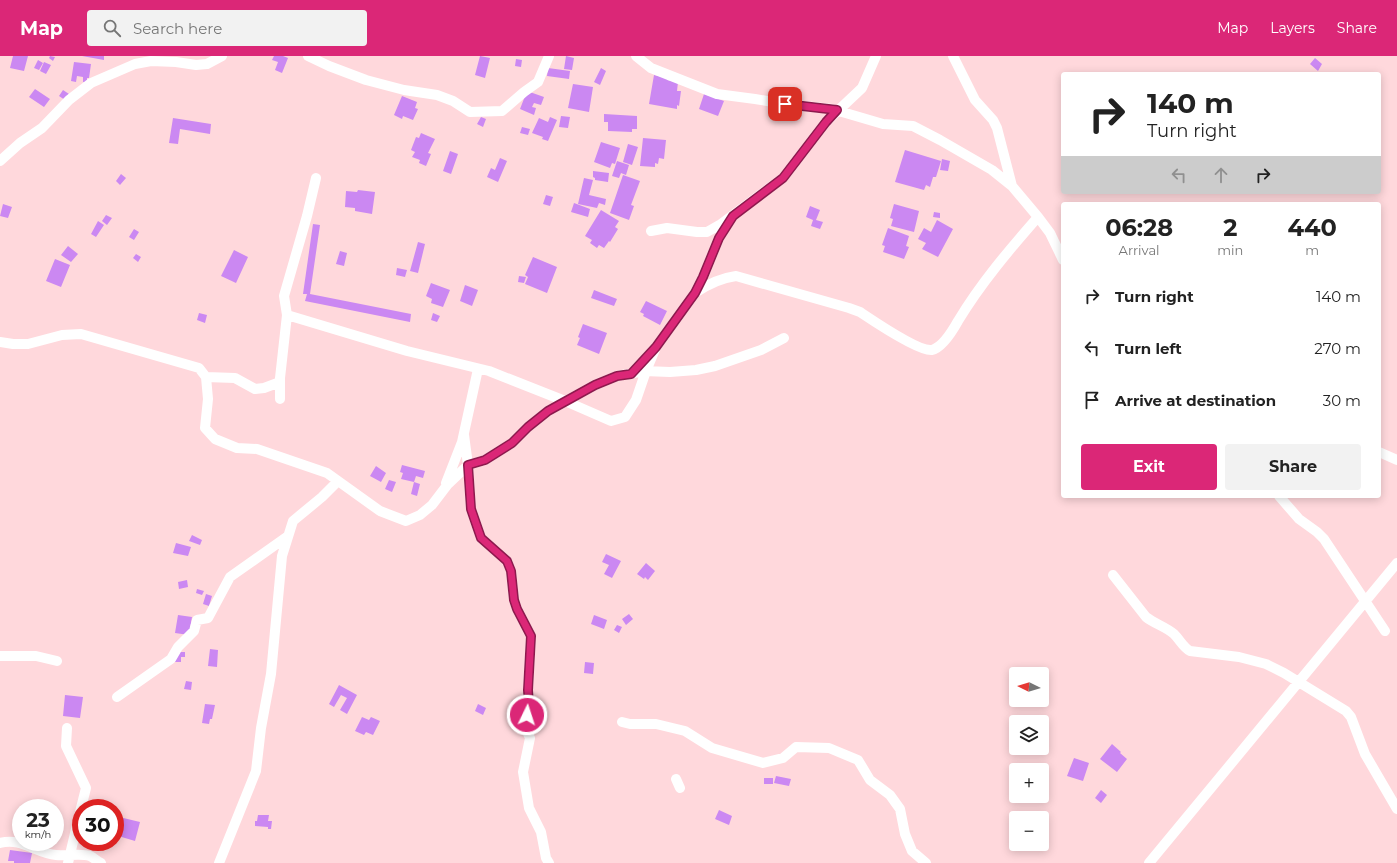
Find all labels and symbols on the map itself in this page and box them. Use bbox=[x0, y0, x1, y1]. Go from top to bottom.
pin bbox=[768, 87, 802, 121]
north arrow bbox=[1009, 667, 1049, 707]
position arrow bbox=[506, 694, 548, 736]
speed limit sign: 30 bbox=[72, 799, 124, 851]

